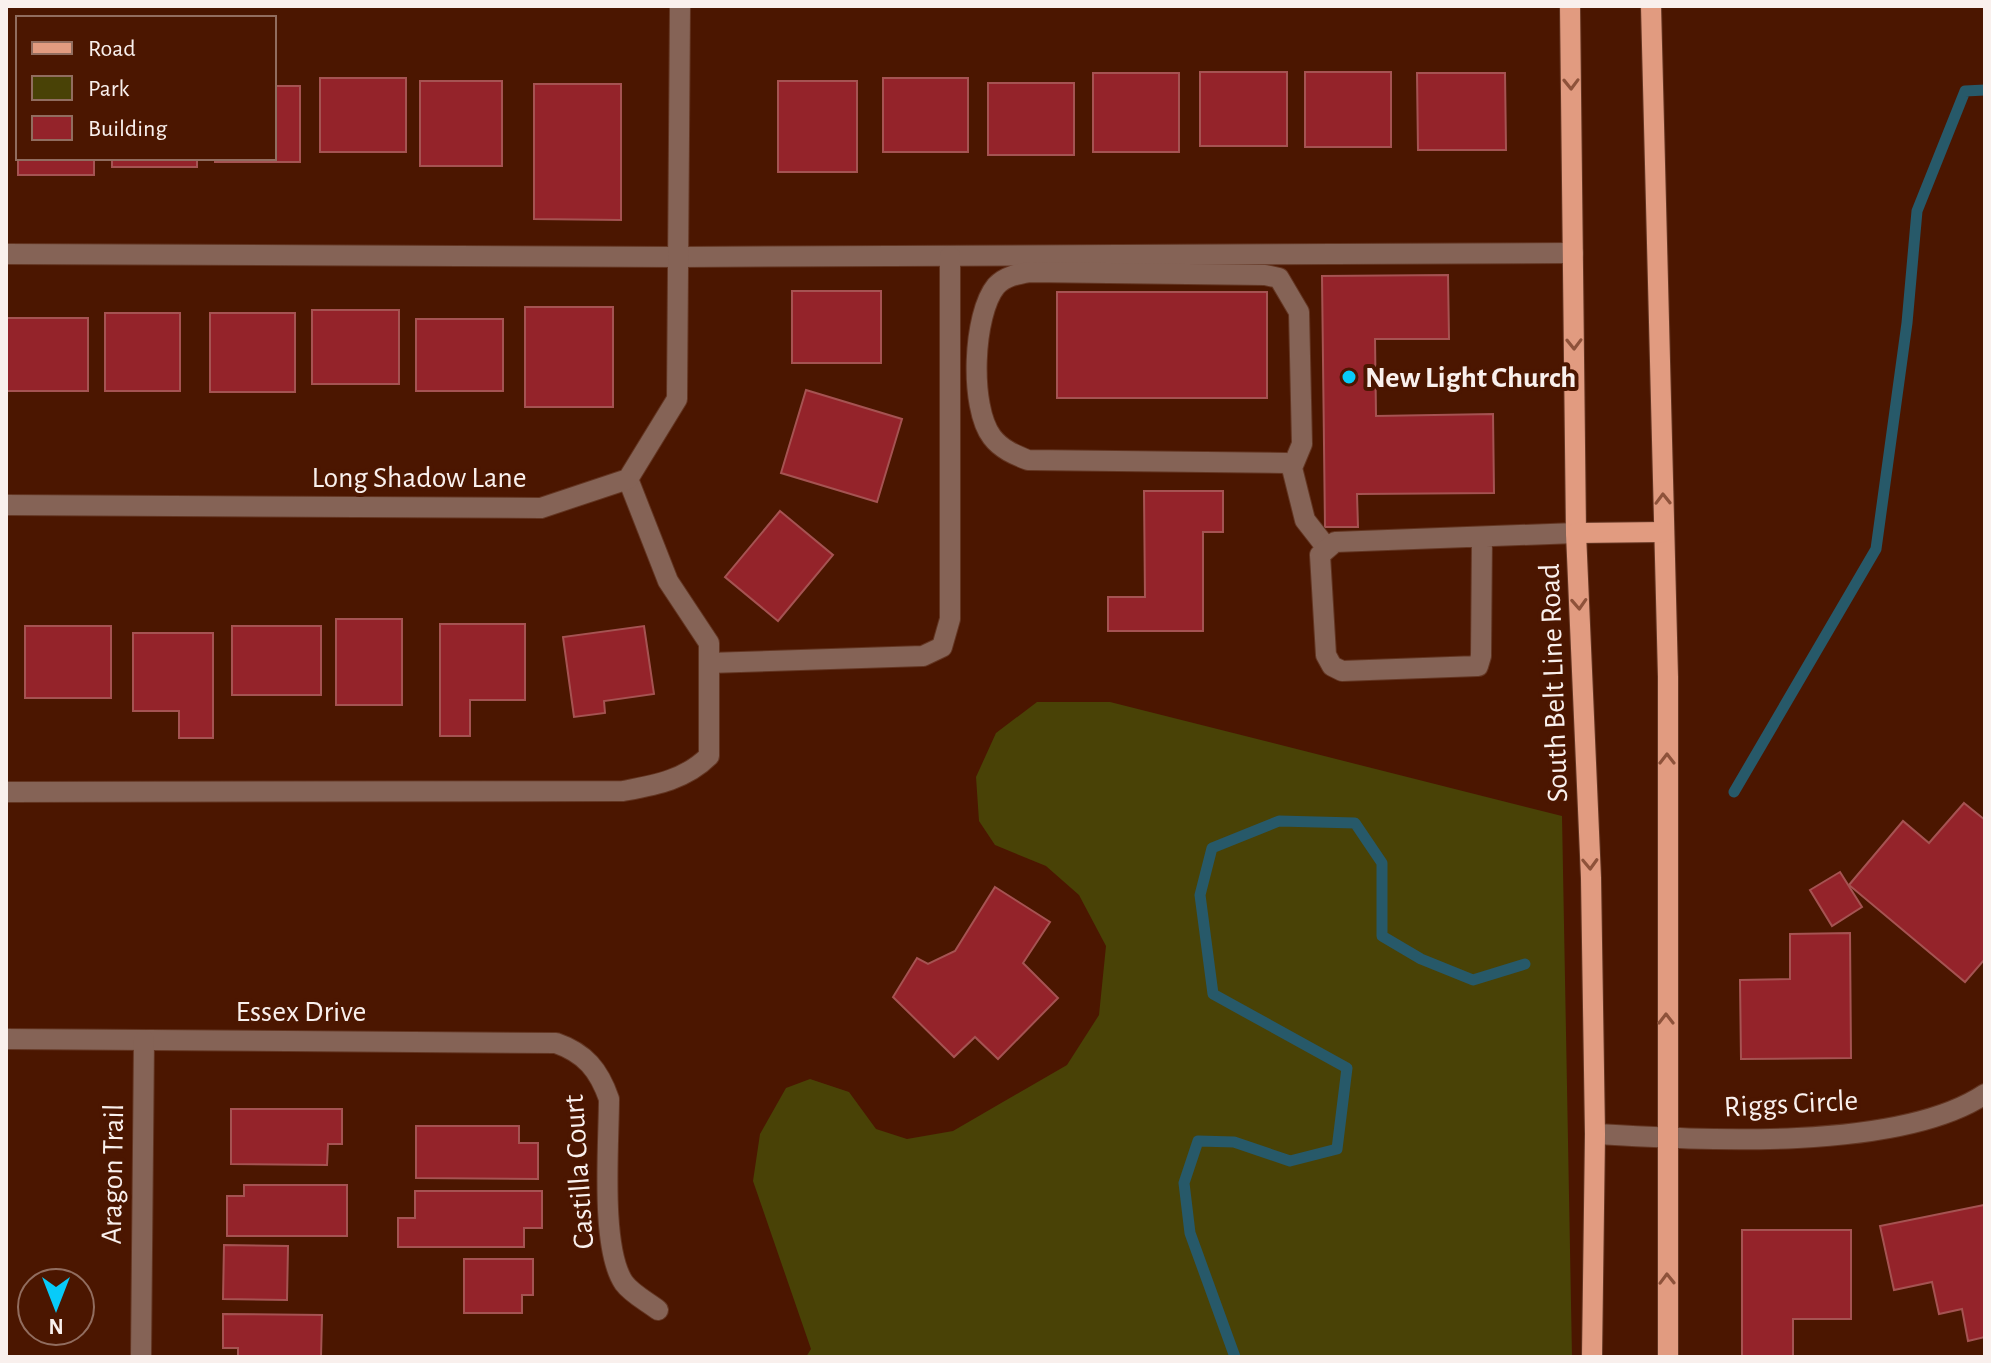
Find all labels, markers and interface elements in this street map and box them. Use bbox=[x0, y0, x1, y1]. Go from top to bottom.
legend bbox=[16, 16, 276, 160]
text: Road bbox=[88, 37, 136, 61]
text: Park bbox=[88, 77, 129, 101]
one-way arrow bbox=[1562, 78, 1580, 91]
text: Building bbox=[88, 117, 167, 141]
one-way arrow bbox=[1565, 338, 1583, 351]
place label: New Light Church bbox=[1365, 363, 1576, 393]
marker: New Light Church bbox=[1340, 368, 1358, 386]
street label: Long Shadow Lane bbox=[311, 463, 527, 493]
one-way arrow bbox=[1655, 492, 1672, 505]
street label: South Belt Line Road bbox=[1535, 563, 1573, 803]
one-way arrow bbox=[1571, 598, 1588, 611]
one-way arrow bbox=[1658, 752, 1676, 765]
one-way arrow bbox=[1582, 858, 1599, 871]
street label: Essex Drive bbox=[236, 997, 366, 1027]
one-way arrow bbox=[1657, 1012, 1675, 1025]
street label: Riggs Circle bbox=[1723, 1085, 1859, 1122]
street label: Castilla Court bbox=[559, 1093, 599, 1250]
street label: Aragon Trail bbox=[97, 1104, 129, 1245]
north arrow bbox=[16, 1267, 96, 1347]
one-way arrow bbox=[1658, 1272, 1676, 1285]
text: N bbox=[48, 1315, 64, 1337]

